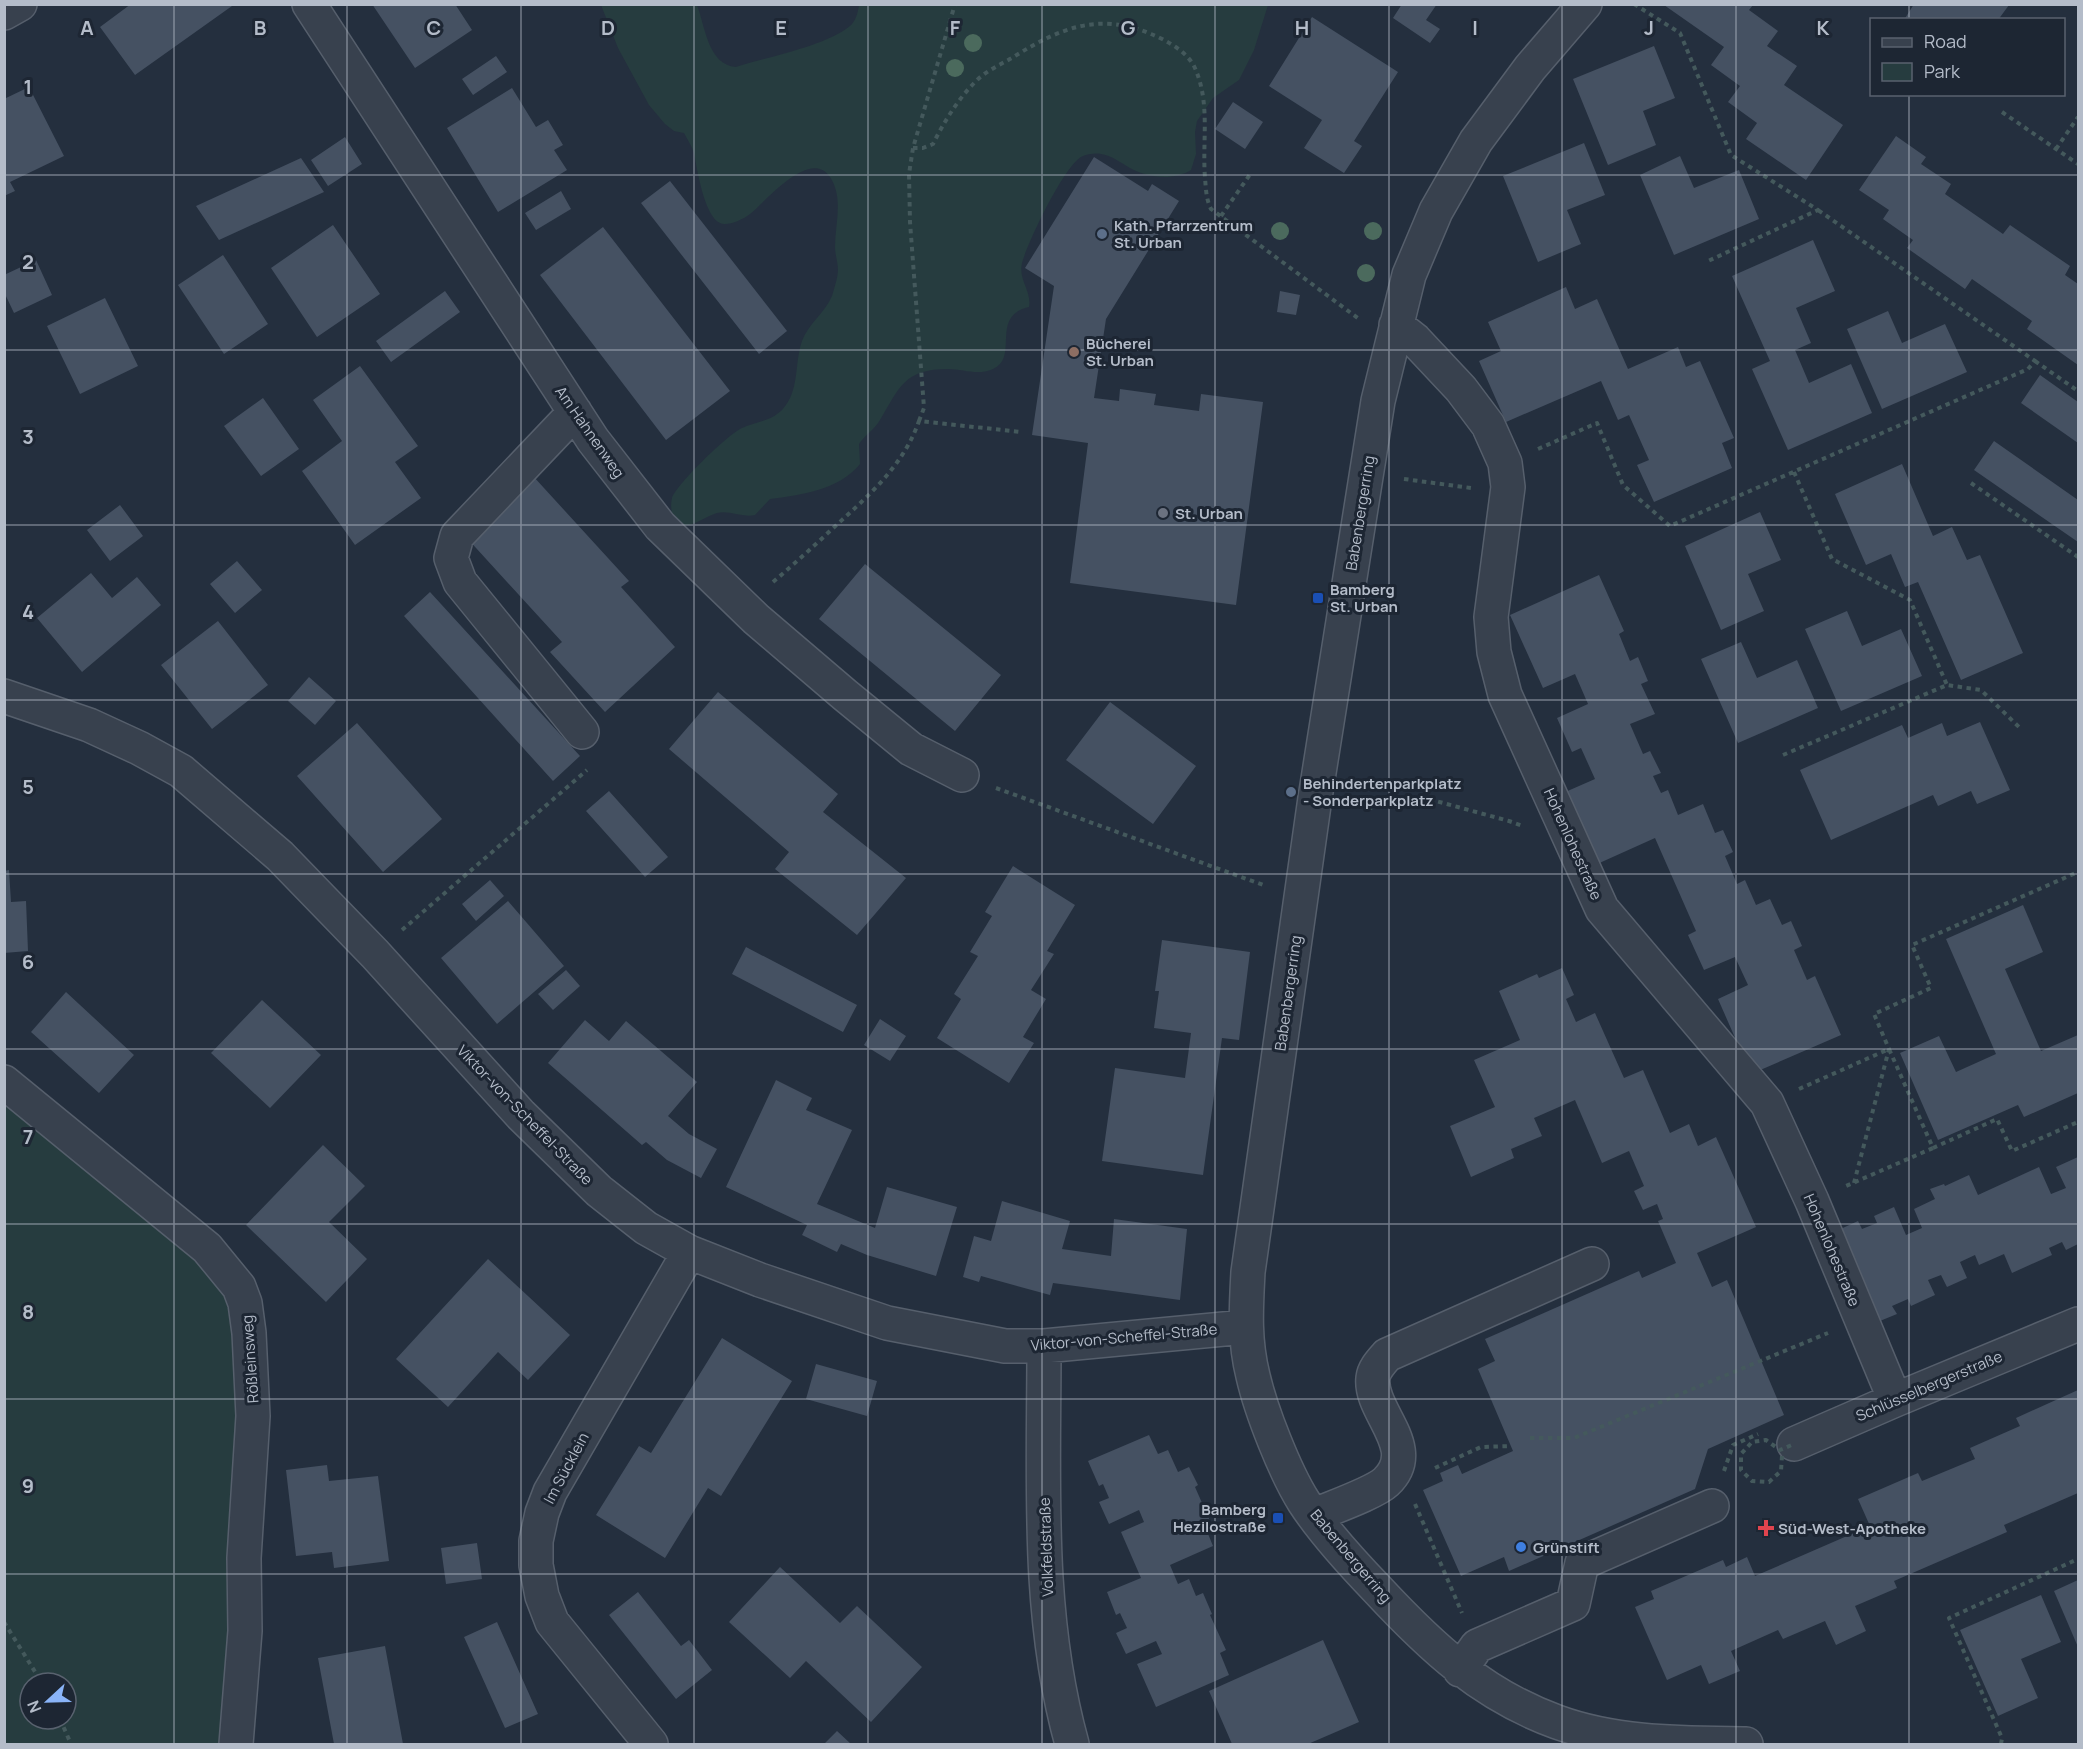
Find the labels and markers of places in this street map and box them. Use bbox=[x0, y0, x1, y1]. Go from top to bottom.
place label: Kath. Pfarrzentrum St. Urban bbox=[1114, 215, 1253, 253]
marker: Kath. Pfarrzentrum St. Urban bbox=[1095, 227, 1109, 241]
place label: Bücherei St. Urban bbox=[1086, 333, 1154, 371]
marker: Bücherei St. Urban bbox=[1067, 345, 1081, 359]
place label: St. Urban bbox=[1175, 503, 1243, 524]
marker: St. Urban bbox=[1156, 506, 1170, 520]
place label: Bamberg St. Urban bbox=[1330, 579, 1398, 617]
marker: Bamberg St. Urban bbox=[1311, 591, 1325, 605]
place label: Behindertenparkplatz - Sonderparkplatz bbox=[1303, 773, 1461, 811]
marker: Behindertenparkplatz - Sonderparkplatz bbox=[1284, 785, 1298, 799]
place label: Bamberg Hezilostraße bbox=[1173, 1499, 1266, 1537]
marker: Bamberg Hezilostraße bbox=[1271, 1511, 1285, 1525]
place label: Süd-West-Apotheke bbox=[1778, 1518, 1926, 1539]
marker: Süd-West-Apotheke bbox=[1759, 1521, 1773, 1535]
place label: Grünstift bbox=[1533, 1537, 1600, 1558]
marker: Grünstift bbox=[1514, 1540, 1528, 1554]

